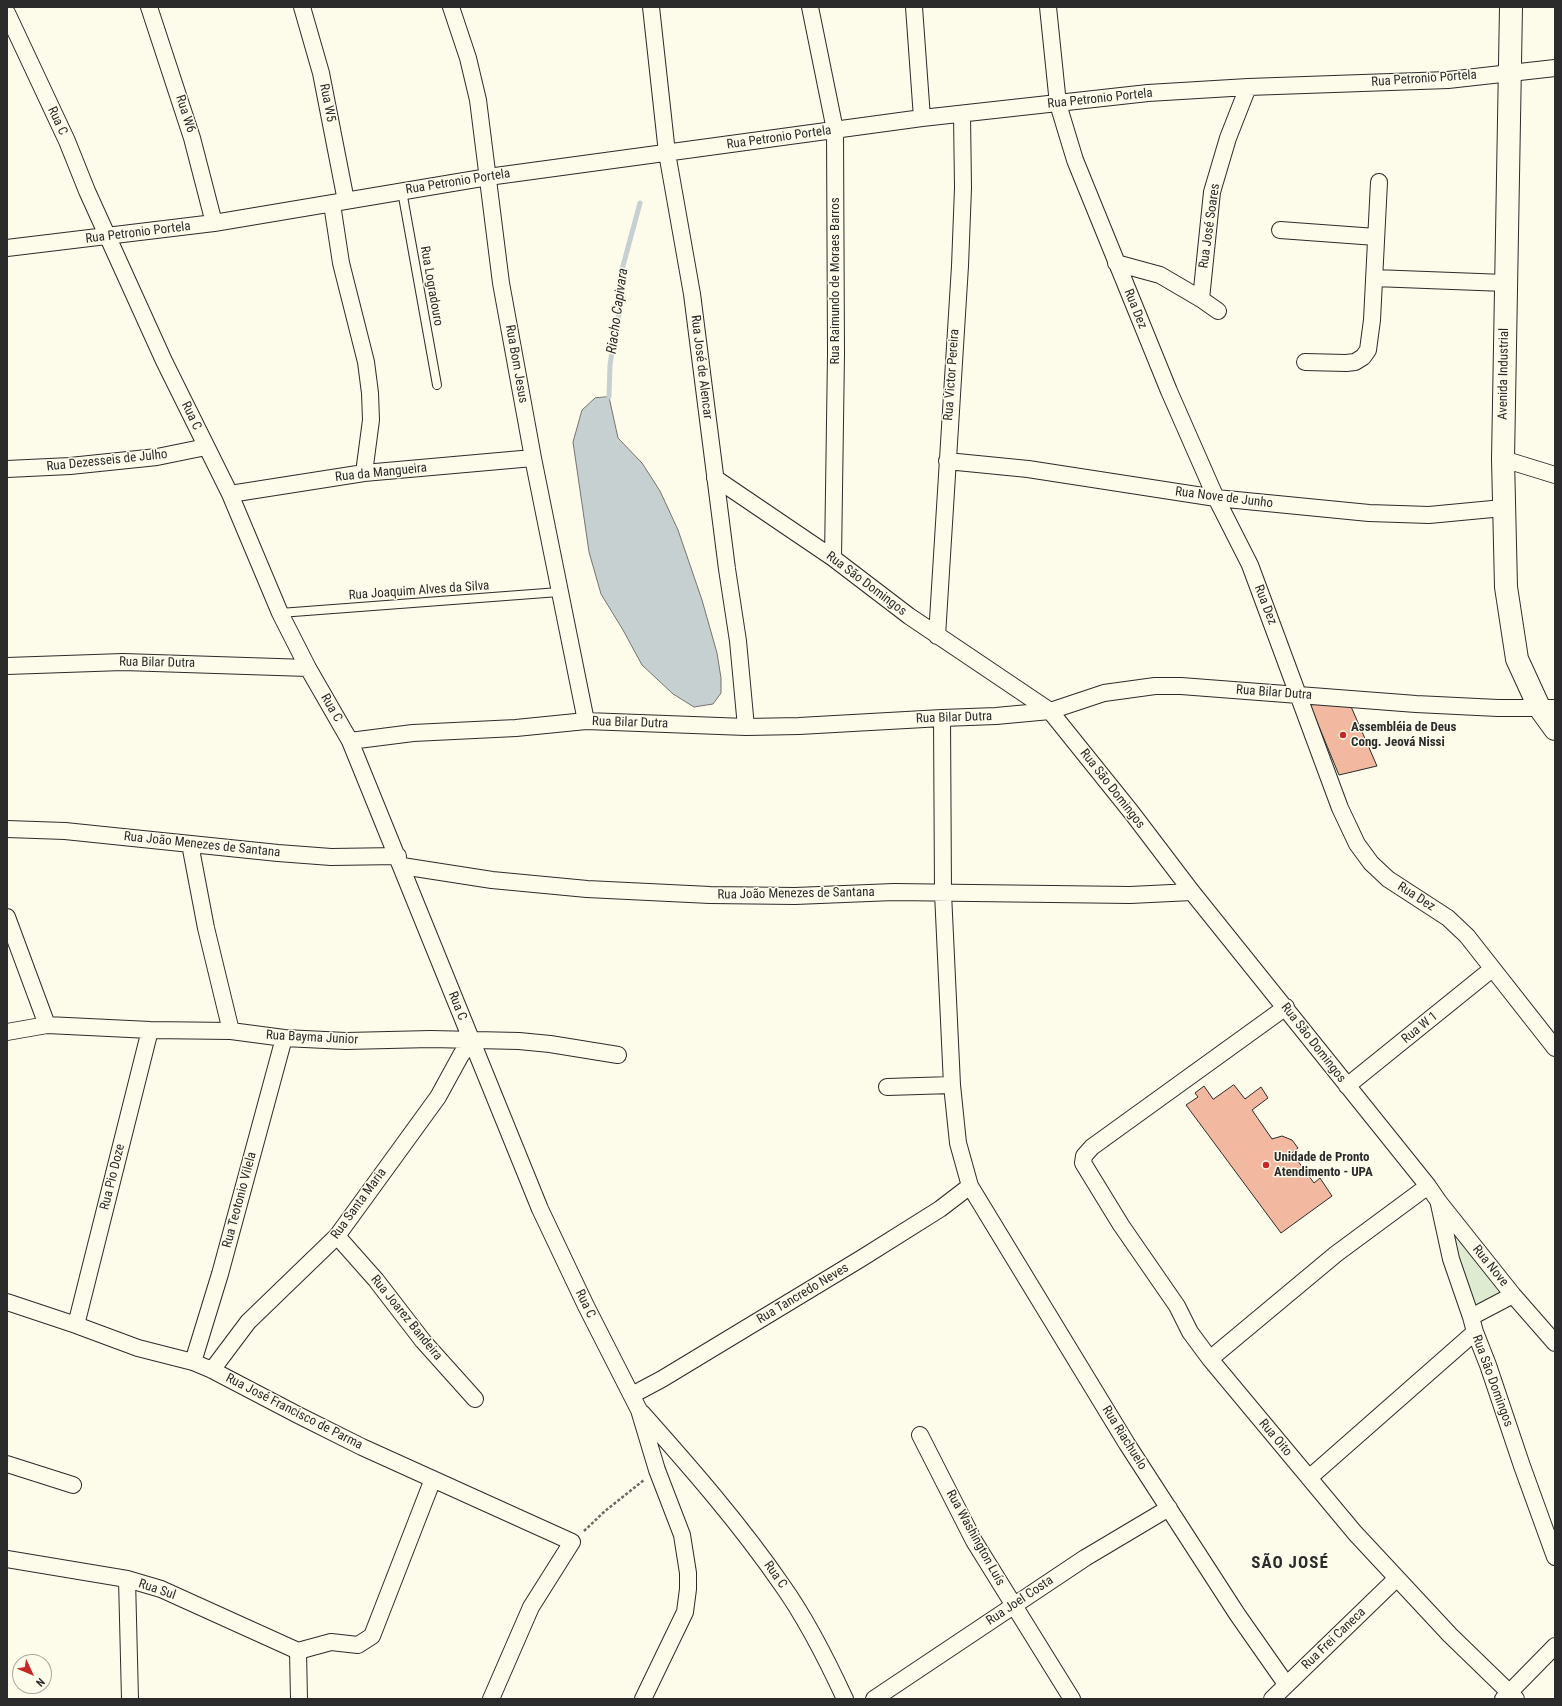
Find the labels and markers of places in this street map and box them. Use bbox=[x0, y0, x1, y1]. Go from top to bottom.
place label: Assembléia de Deus Cong. Jeová Nissi bbox=[1351, 720, 1456, 751]
marker: Assembléia de Deus Cong. Jeová Nissi bbox=[1338, 730, 1348, 740]
place label: Unidade de Pronto Atendimento - UPA bbox=[1274, 1150, 1373, 1181]
marker: Unidade de Pronto Atendimento - UPA bbox=[1261, 1160, 1271, 1170]

